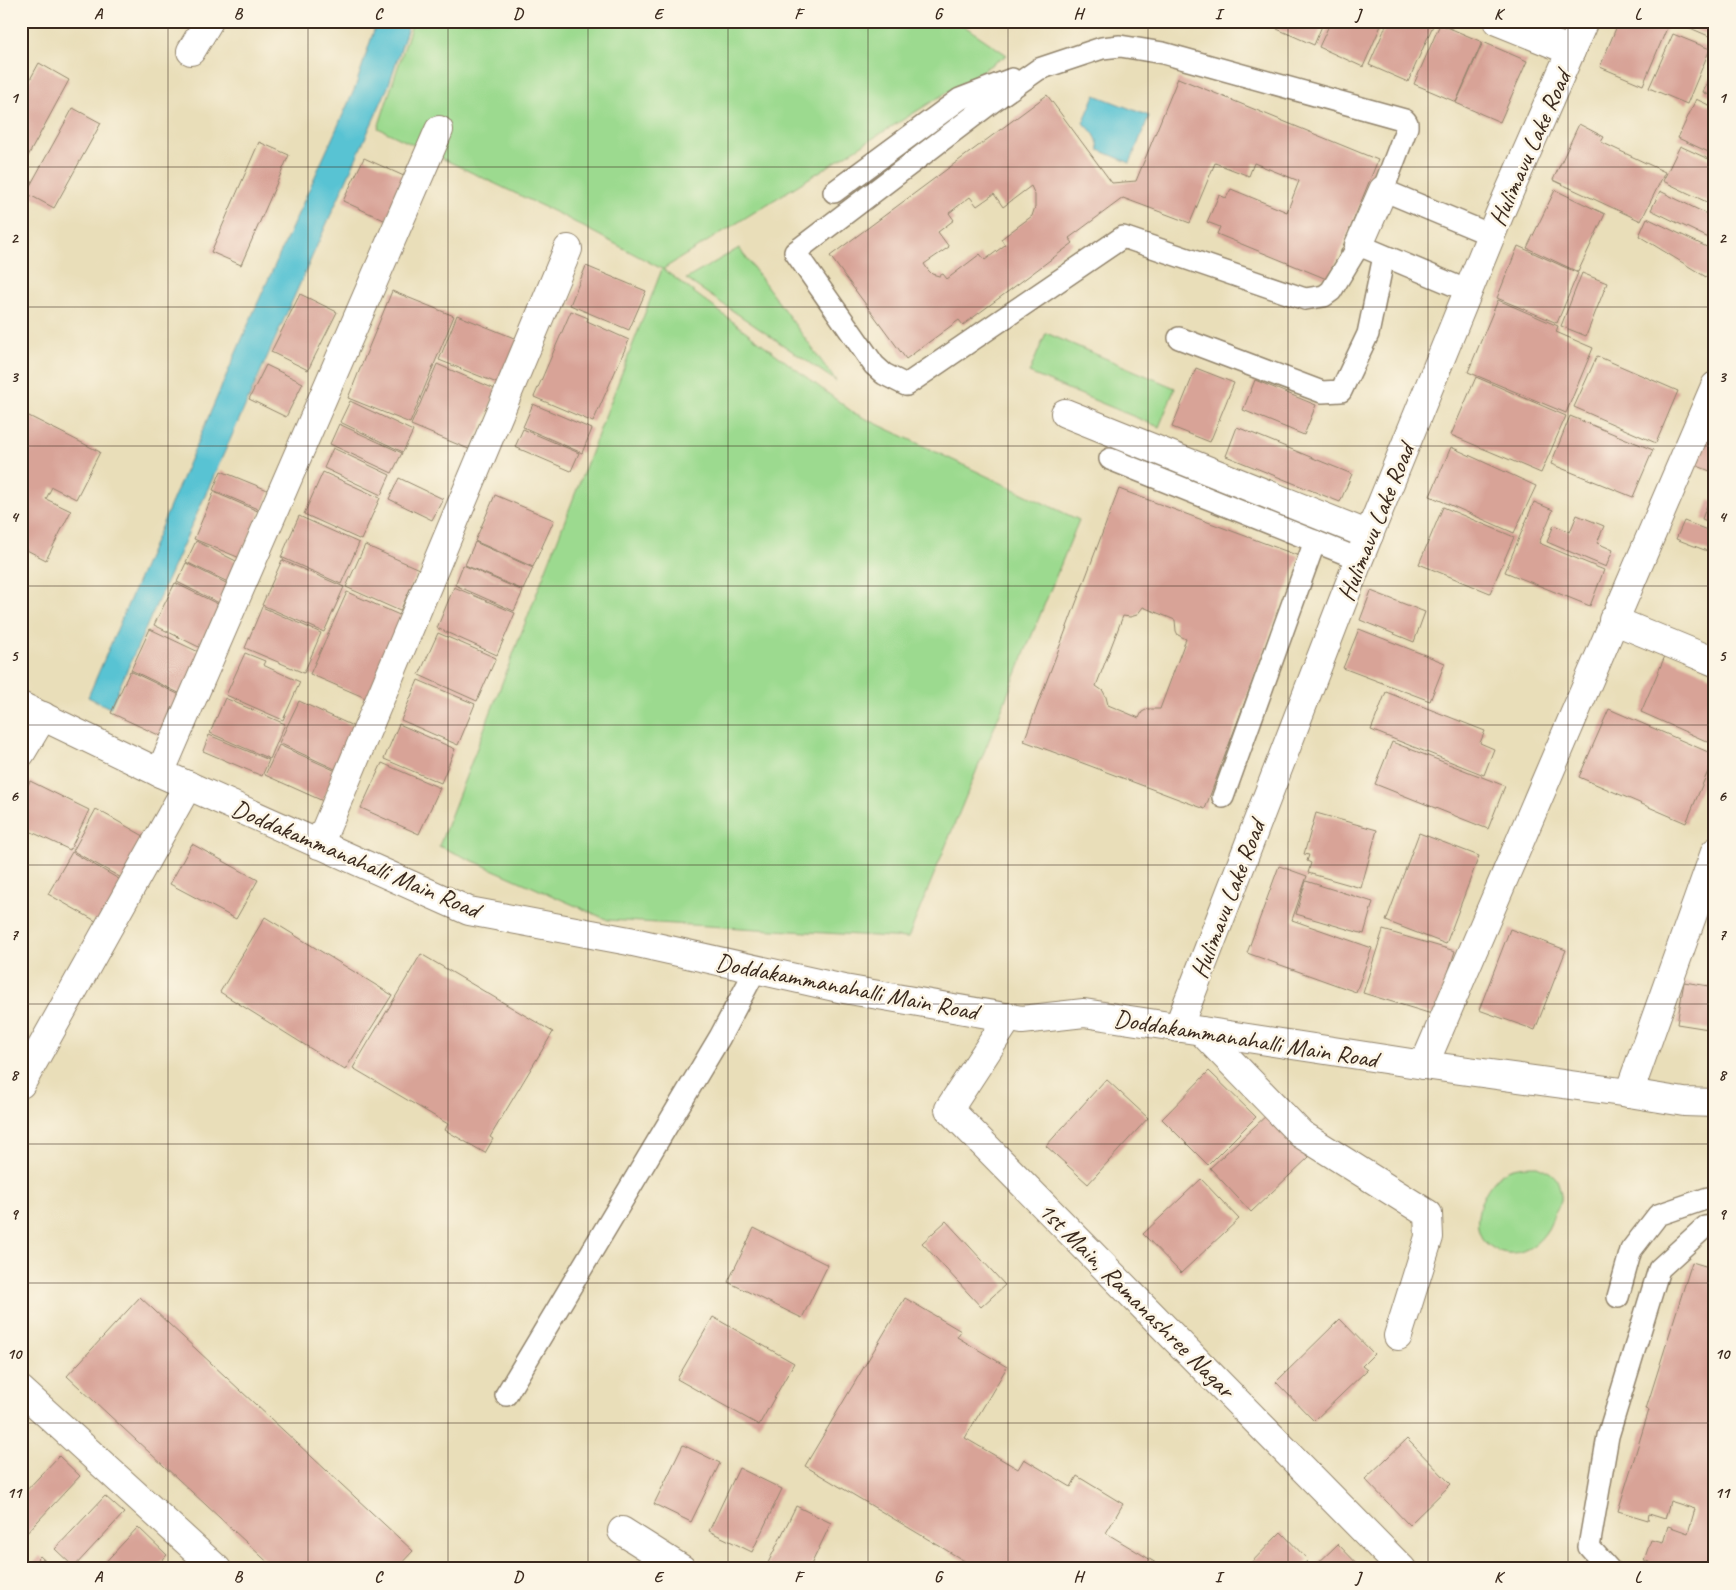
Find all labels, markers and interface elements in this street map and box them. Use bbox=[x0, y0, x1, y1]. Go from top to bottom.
text: A bbox=[94, 4, 104, 24]
text: B bbox=[234, 4, 244, 24]
text: C bbox=[374, 4, 384, 24]
text: D bbox=[513, 4, 524, 24]
text: E bbox=[654, 4, 665, 24]
text: F bbox=[794, 4, 805, 24]
text: G bbox=[934, 4, 944, 24]
text: H bbox=[1073, 4, 1085, 24]
text: I bbox=[1215, 4, 1225, 24]
text: J bbox=[1354, 4, 1363, 24]
text: K bbox=[1494, 4, 1506, 24]
text: L bbox=[1635, 4, 1643, 24]
street label: Hulimavu Lake Road bbox=[1481, 62, 1580, 231]
text: 1 bbox=[10, 88, 19, 108]
text: 1 bbox=[1718, 88, 1727, 108]
text: 2 bbox=[10, 228, 19, 248]
text: 2 bbox=[1718, 228, 1727, 248]
text: 3 bbox=[10, 367, 19, 387]
text: 3 bbox=[1718, 367, 1727, 387]
street label: Hulimavu Lake Road bbox=[1330, 435, 1424, 606]
text: 4 bbox=[10, 507, 19, 527]
text: 4 bbox=[1718, 507, 1727, 527]
text: 5 bbox=[11, 646, 20, 666]
text: 5 bbox=[1719, 646, 1728, 666]
text: 6 bbox=[10, 786, 19, 806]
text: 6 bbox=[1718, 786, 1727, 806]
street label: Doddakammanahalli Main Road bbox=[227, 792, 488, 927]
street label: Hulimavu Lake Road bbox=[1183, 812, 1274, 983]
text: 7 bbox=[10, 925, 19, 945]
text: 7 bbox=[1718, 925, 1727, 945]
street label: Doddakammanahalli Main Road bbox=[713, 946, 985, 1029]
street label: Doddakammanahalli Main Road bbox=[1112, 1002, 1384, 1076]
text: 8 bbox=[10, 1065, 19, 1085]
text: 8 bbox=[1718, 1065, 1727, 1085]
street label: 1st Main, Ramanashree Nagar bbox=[1031, 1195, 1243, 1407]
text: 9 bbox=[10, 1204, 19, 1224]
text: 9 bbox=[1718, 1204, 1727, 1224]
text: 10 bbox=[7, 1344, 23, 1364]
text: 10 bbox=[1715, 1344, 1731, 1364]
text: 11 bbox=[7, 1483, 23, 1503]
text: 11 bbox=[1715, 1483, 1731, 1503]
text: A bbox=[94, 1567, 104, 1587]
text: B bbox=[234, 1567, 244, 1587]
text: C bbox=[374, 1567, 384, 1587]
text: D bbox=[513, 1567, 524, 1587]
text: E bbox=[654, 1567, 665, 1587]
text: F bbox=[794, 1567, 805, 1587]
text: G bbox=[934, 1567, 944, 1587]
text: H bbox=[1073, 1567, 1085, 1587]
text: I bbox=[1215, 1567, 1225, 1587]
text: J bbox=[1354, 1567, 1363, 1587]
text: K bbox=[1494, 1567, 1506, 1587]
text: L bbox=[1635, 1567, 1643, 1587]

